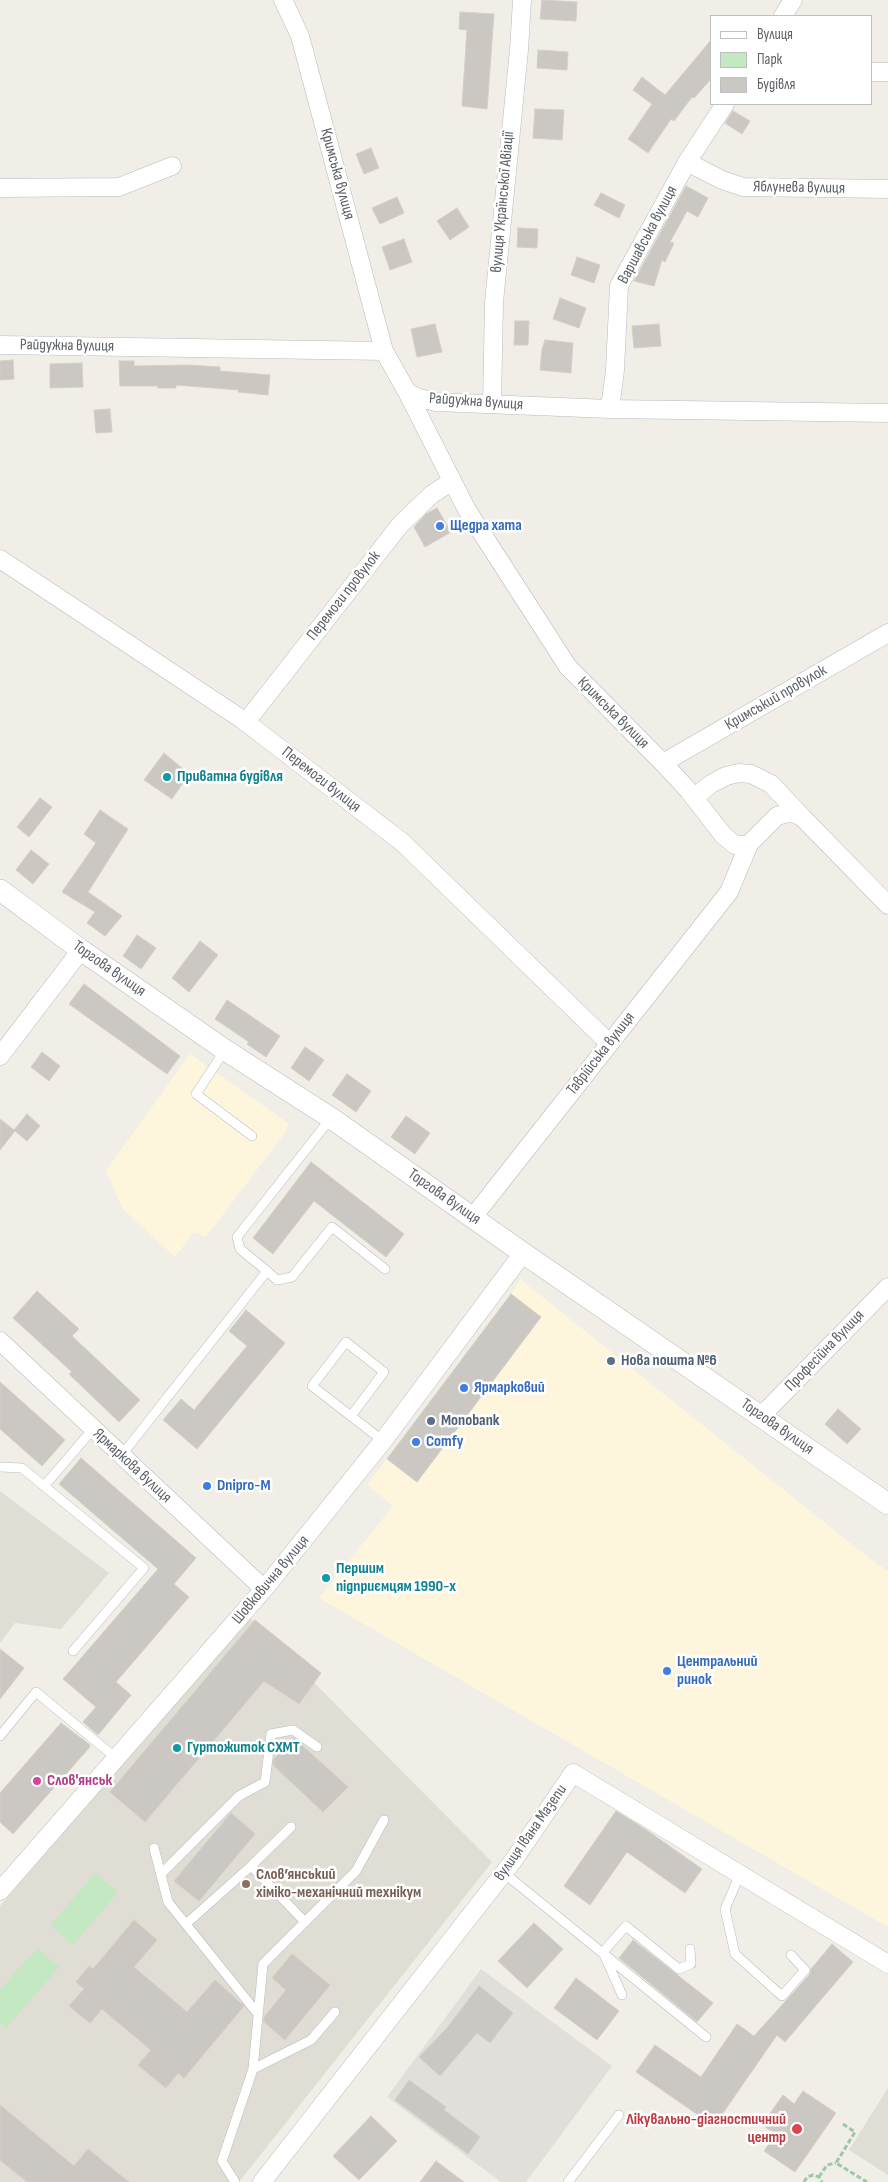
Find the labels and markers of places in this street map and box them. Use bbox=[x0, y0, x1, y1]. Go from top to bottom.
place label: Щедра хата bbox=[450, 516, 522, 536]
marker: Щедра хата bbox=[434, 520, 446, 532]
place label: Приватна будівля bbox=[177, 767, 283, 787]
marker: Приватна будівля bbox=[161, 771, 173, 783]
place label: Нова пошта №6 bbox=[621, 1351, 717, 1371]
marker: Нова пошта №6 bbox=[605, 1355, 617, 1367]
place label: Ярмарковий bbox=[474, 1378, 545, 1398]
marker: Ярмарковий bbox=[458, 1382, 470, 1394]
place label: Monobank bbox=[441, 1411, 500, 1431]
marker: Monobank bbox=[425, 1415, 437, 1427]
place label: Comfy bbox=[426, 1432, 464, 1452]
marker: Comfy bbox=[410, 1436, 422, 1448]
place label: Dnipro-M bbox=[217, 1476, 271, 1496]
marker: Dnipro-M bbox=[201, 1480, 213, 1492]
place label: Першим підприємцям 1990-х bbox=[336, 1559, 456, 1597]
marker: Першим підприємцям 1990-х bbox=[320, 1572, 332, 1584]
place label: Центральний ринок bbox=[677, 1652, 758, 1690]
marker: Центральний ринок bbox=[661, 1665, 673, 1677]
place label: Гуртожиток СХМТ bbox=[187, 1738, 300, 1758]
marker: Гуртожиток СХМТ bbox=[171, 1742, 183, 1754]
place label: Слов'янськ bbox=[47, 1771, 112, 1791]
marker: Слов'янськ bbox=[31, 1775, 43, 1787]
place label: Слов’янський хіміко-механічний технікум bbox=[256, 1865, 421, 1903]
marker: Слов’янський хіміко-механічний технікум bbox=[240, 1878, 252, 1890]
place label: Лікувально-діагностичний центр bbox=[626, 2110, 786, 2148]
marker: Лікувально-діагностичний центр bbox=[790, 2122, 804, 2136]

